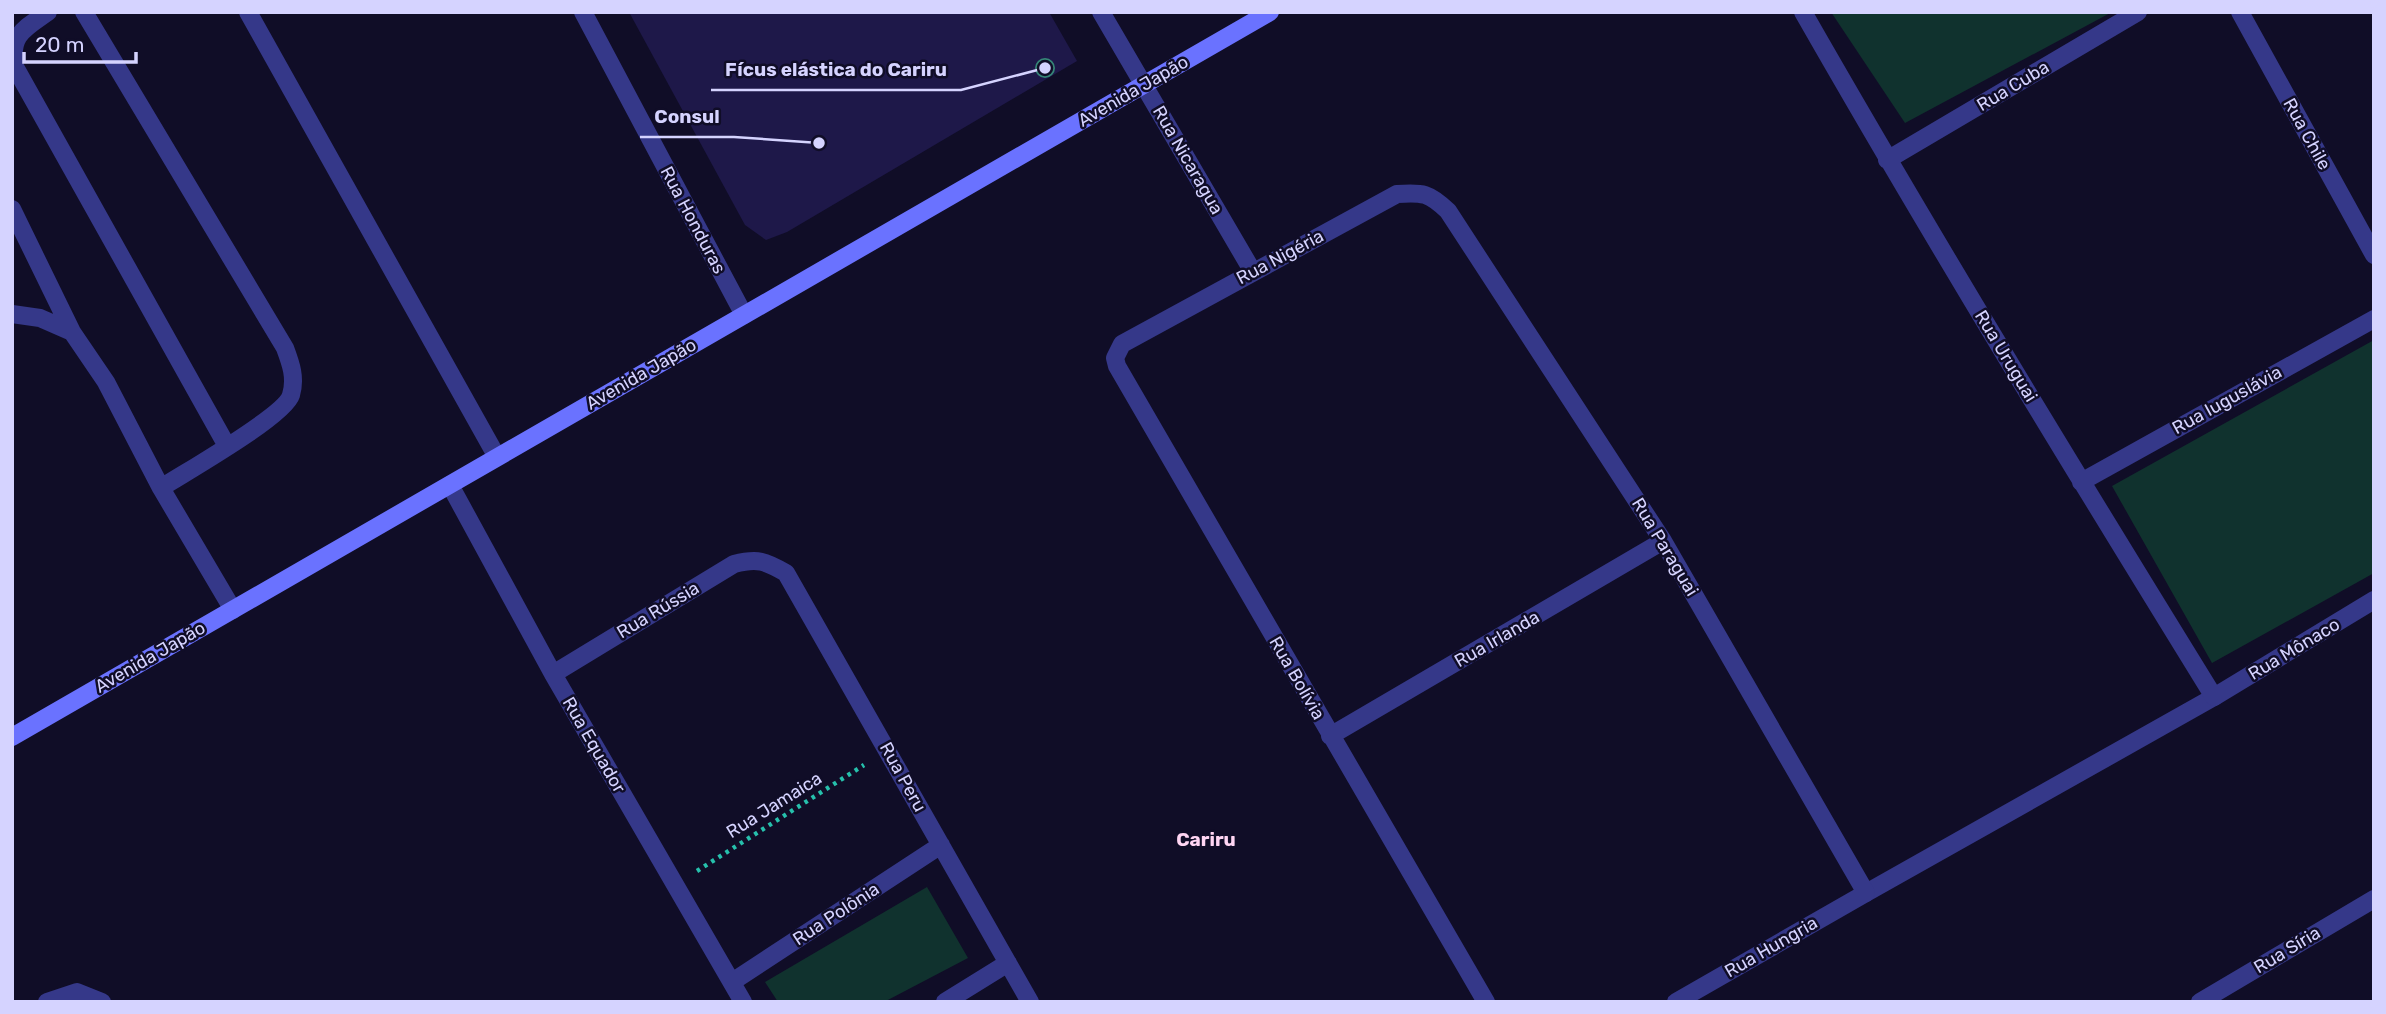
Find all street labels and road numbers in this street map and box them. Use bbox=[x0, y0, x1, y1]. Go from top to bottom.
street label: Avenida Japão bbox=[1074, 51, 1192, 131]
street label: Rua Cuba bbox=[1973, 56, 2053, 116]
street label: Rua Chile bbox=[2278, 94, 2336, 174]
street label: Rua Nicaragua bbox=[1148, 102, 1228, 218]
street label: Rua Honduras bbox=[655, 163, 731, 277]
street label: Rua Nigéria bbox=[1233, 225, 1327, 289]
street label: Rua Uruguai bbox=[1970, 306, 2042, 406]
street label: Avenida Japão bbox=[582, 334, 700, 414]
street label: Rua Iuguslávia bbox=[2168, 361, 2286, 439]
street label: Rua Paraguai bbox=[1627, 494, 1703, 600]
street label: Rua Rússia bbox=[613, 577, 703, 643]
street label: Rua Irlanda bbox=[1451, 606, 1543, 672]
street label: Rua Mônaco bbox=[2244, 613, 2344, 685]
street label: Avenida Japão bbox=[91, 617, 209, 697]
street label: Rua Bolívia bbox=[1264, 633, 1330, 723]
street label: Rua Equador bbox=[558, 693, 630, 797]
street label: Rua Peru bbox=[875, 738, 931, 816]
street label: Rua Jamaica bbox=[722, 767, 826, 843]
street label: Rua Polônia bbox=[789, 878, 883, 950]
street label: Rua Hungria bbox=[1721, 912, 1821, 982]
street label: Rua Síria bbox=[2250, 922, 2324, 978]

